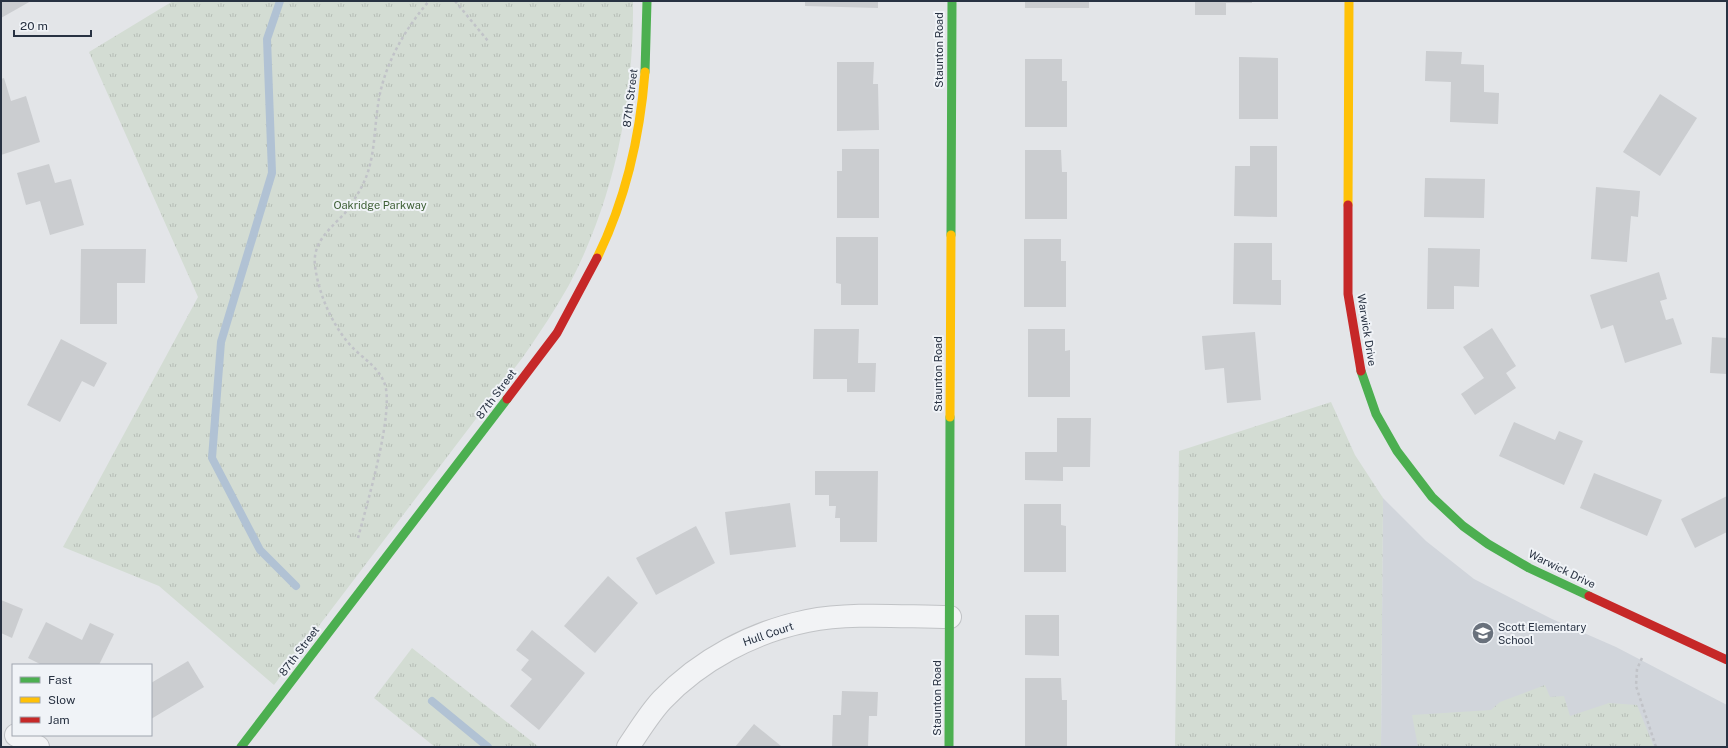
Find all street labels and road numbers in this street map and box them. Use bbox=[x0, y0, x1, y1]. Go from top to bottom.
street label: Staunton Road bbox=[933, 12, 945, 88]
street label: 87th Street bbox=[620, 68, 640, 128]
street label: Warwick Drive bbox=[1355, 293, 1379, 367]
street label: Staunton Road bbox=[932, 336, 944, 412]
street label: 87th Street bbox=[473, 367, 519, 421]
street label: Warwick Drive bbox=[1527, 548, 1597, 590]
street label: Hull Court bbox=[741, 620, 795, 648]
street label: 87th Street bbox=[276, 624, 322, 678]
street label: Staunton Road bbox=[931, 660, 943, 736]

